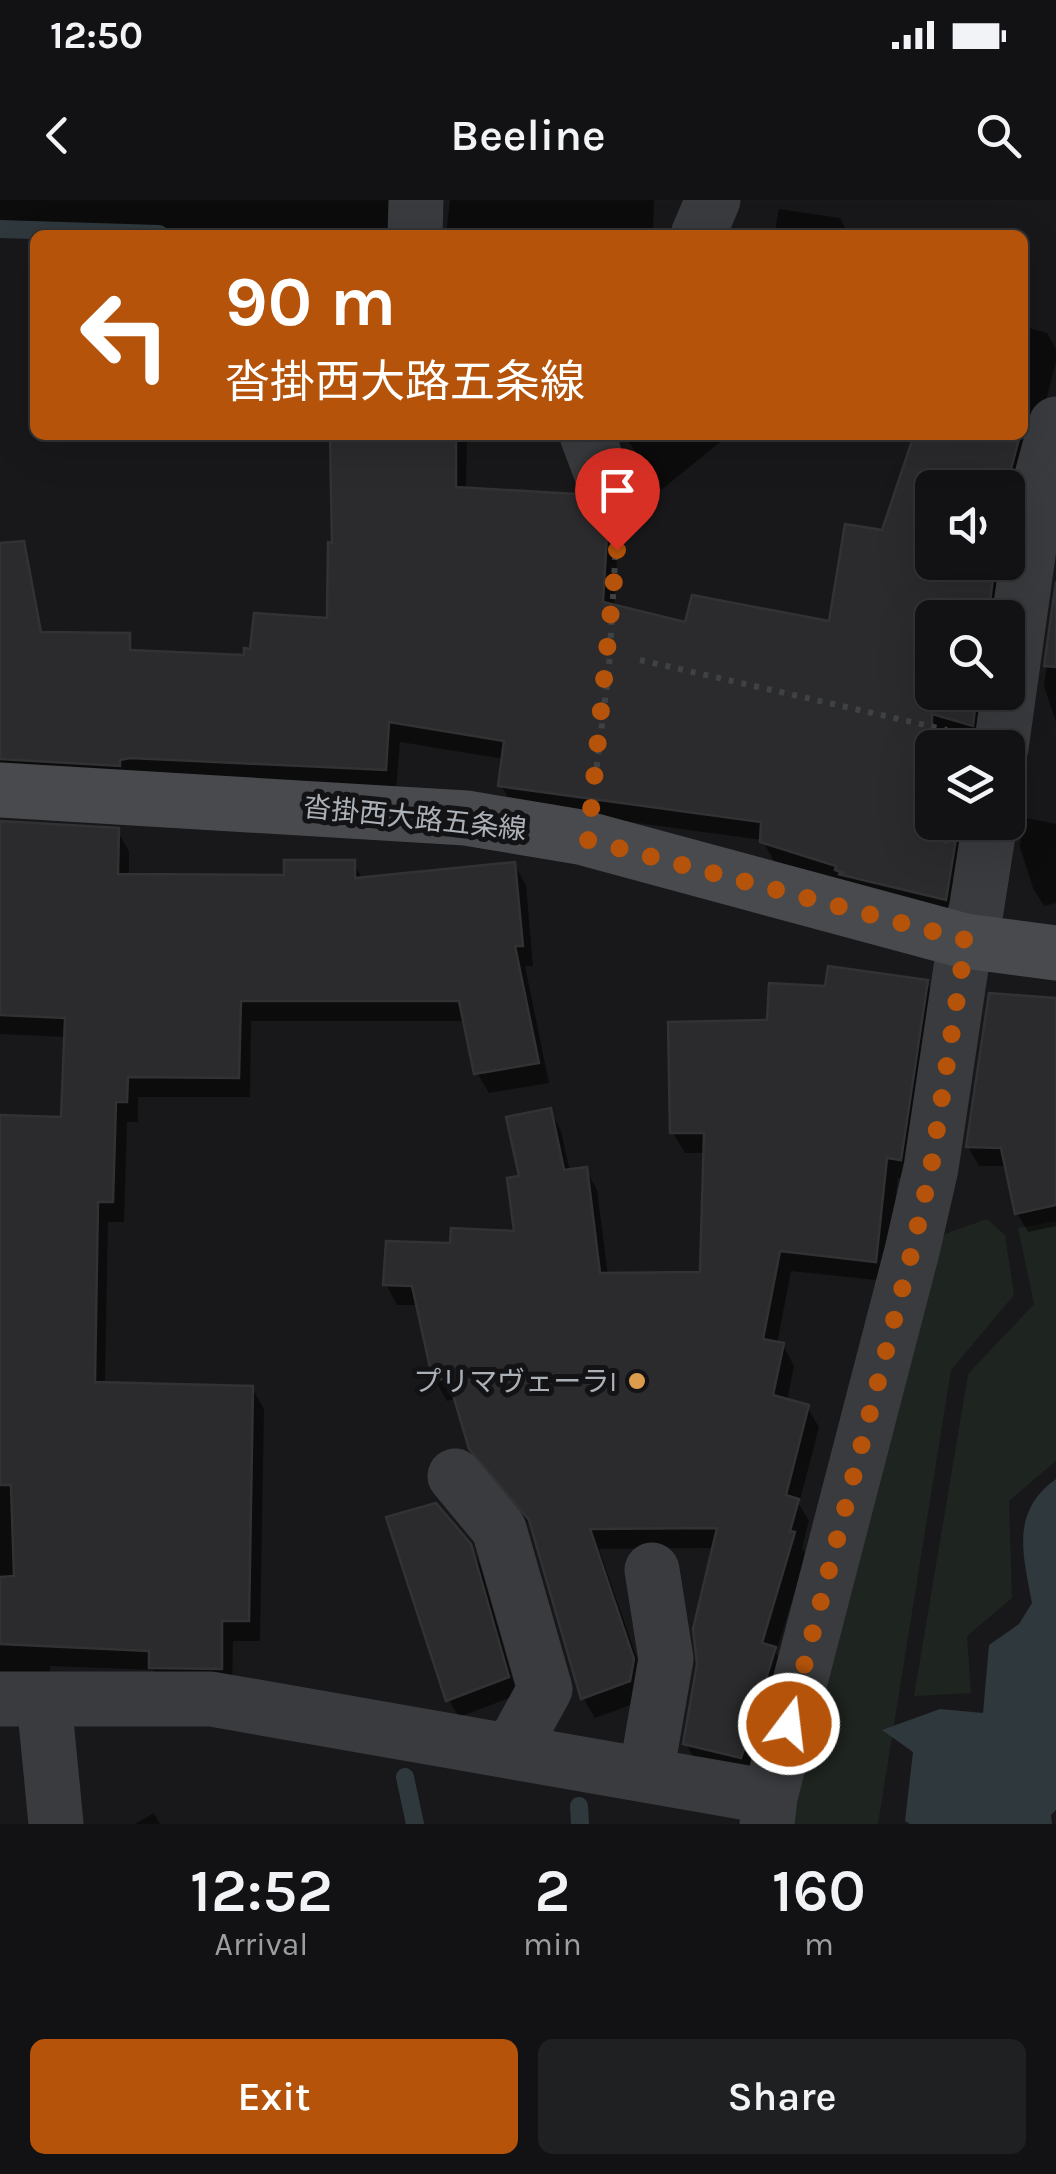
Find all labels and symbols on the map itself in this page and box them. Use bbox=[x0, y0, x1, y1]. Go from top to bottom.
pin bbox=[575, 448, 660, 551]
street label: 沓掛西大路五条線 bbox=[302, 790, 528, 846]
place label: プリマヴェーラI bbox=[413, 1365, 617, 1398]
marker: プリマヴェーラI bbox=[626, 1370, 648, 1392]
position arrow bbox=[737, 1672, 841, 1776]

